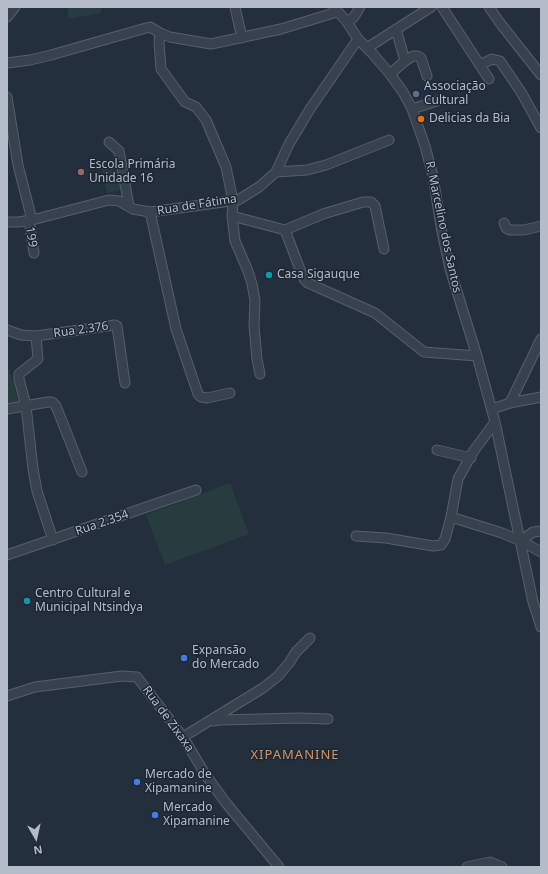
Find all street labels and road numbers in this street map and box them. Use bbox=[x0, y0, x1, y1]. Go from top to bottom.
street label: R. Marcelino dos Santos bbox=[422, 160, 464, 294]
street label: Rua de Fátima bbox=[156, 192, 238, 218]
street label: 199 bbox=[22, 226, 40, 248]
street label: Rua 2.376 bbox=[53, 319, 109, 341]
street label: Rua 2.354 bbox=[73, 507, 131, 539]
street label: Rua de Zixaxa bbox=[139, 683, 197, 755]

